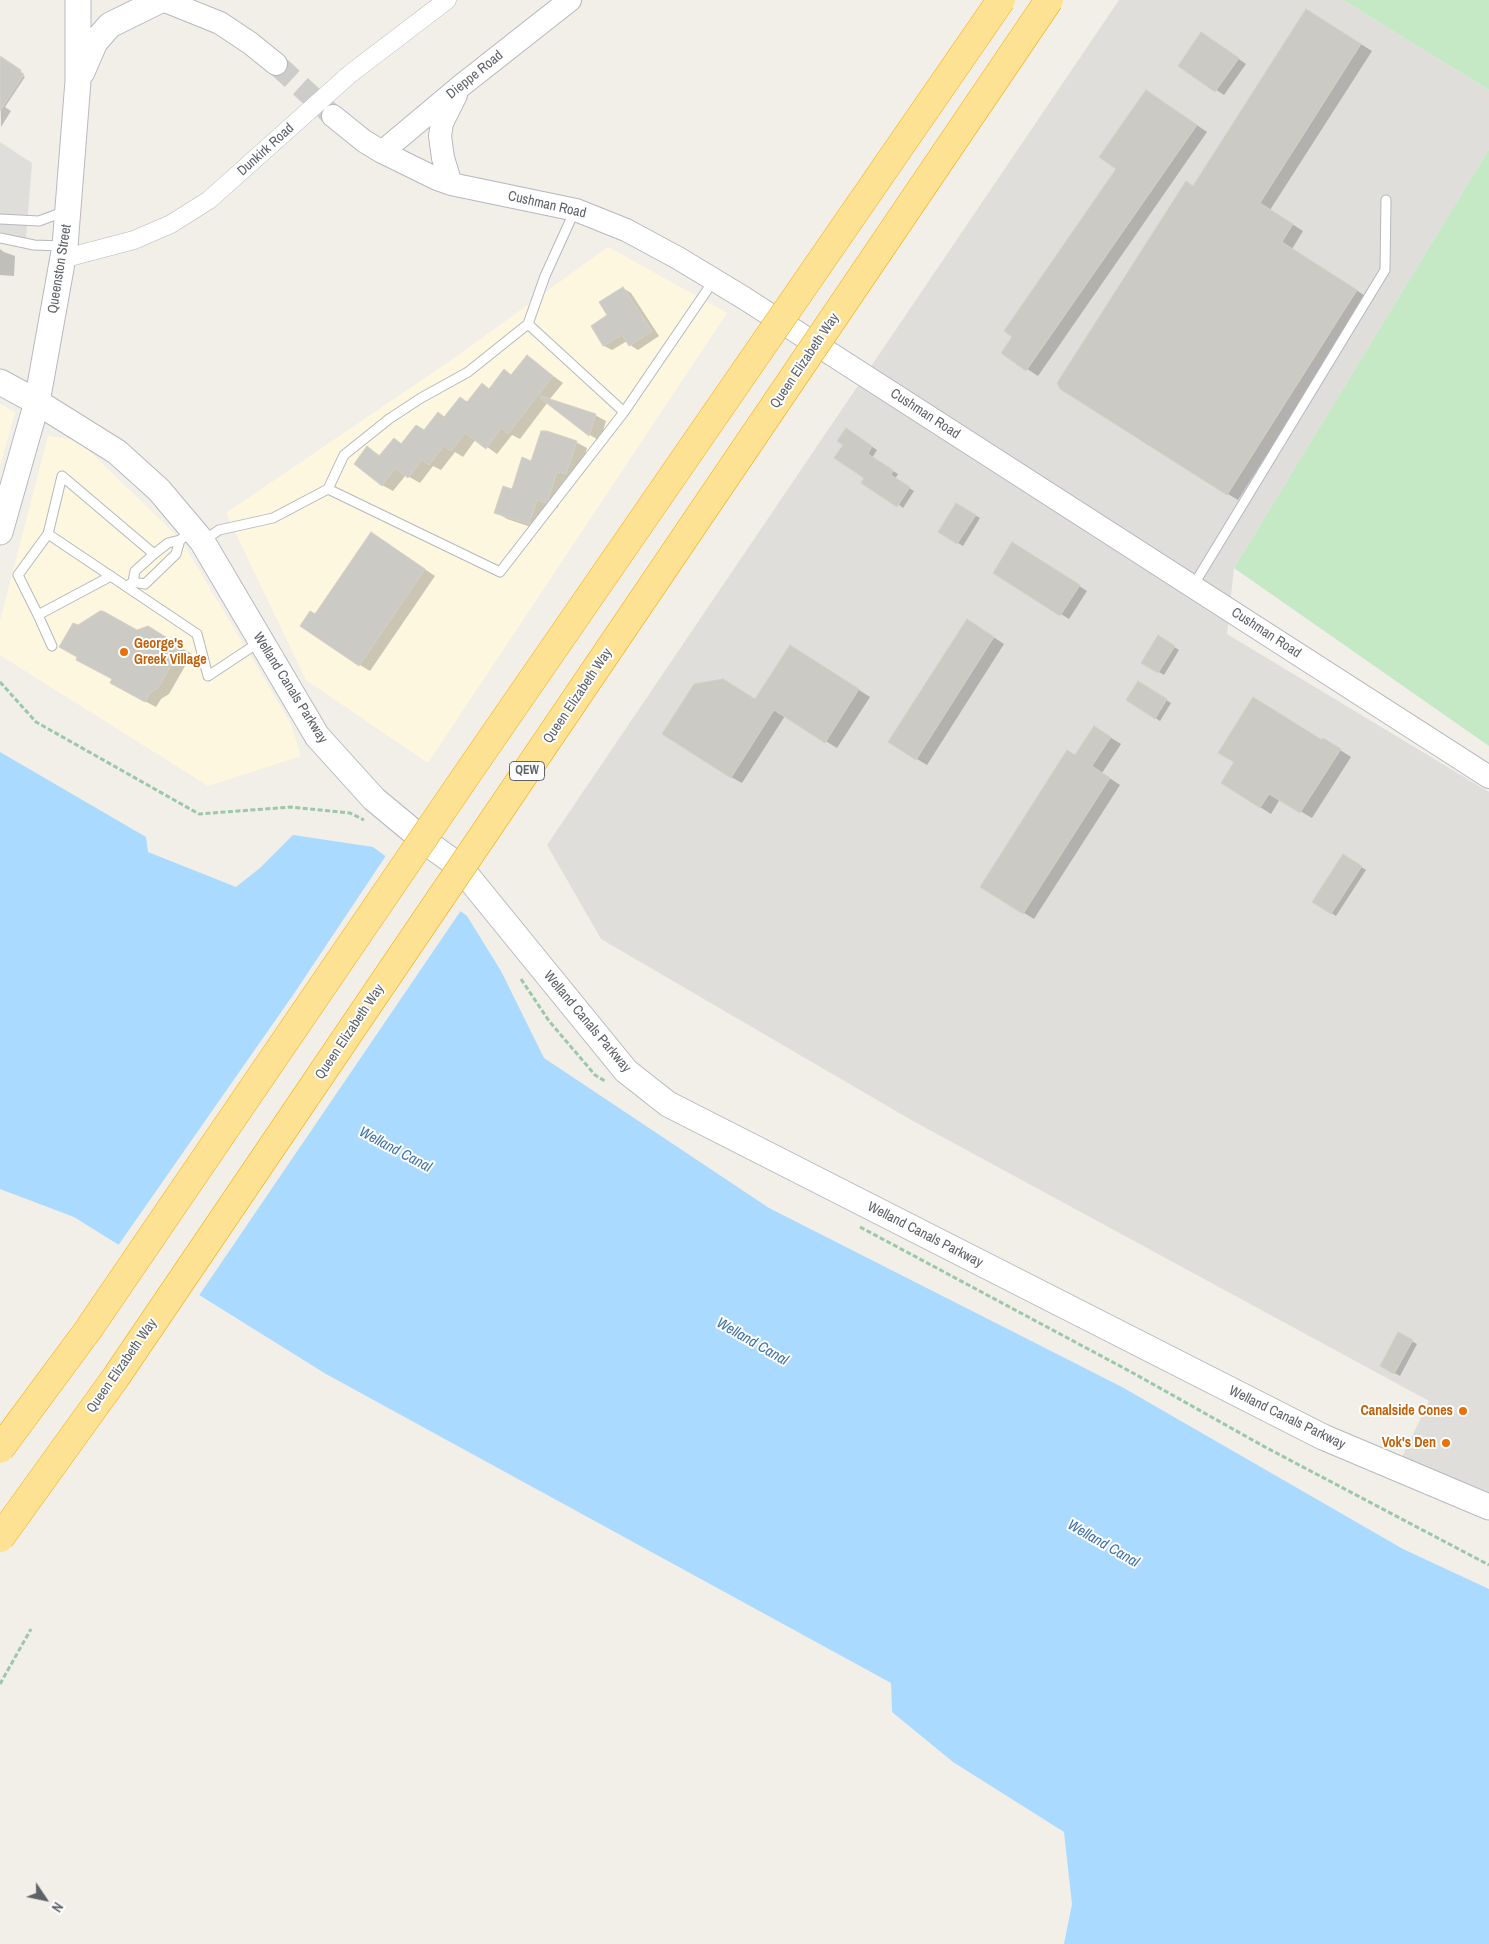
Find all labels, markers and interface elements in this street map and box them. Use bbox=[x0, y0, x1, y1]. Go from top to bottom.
street label: Dieppe Road bbox=[443, 47, 507, 103]
street label: Dunkirk Road bbox=[234, 120, 298, 180]
street label: Cushman Road bbox=[506, 188, 588, 222]
street label: Queenston Street bbox=[45, 223, 75, 315]
street label: Queen Elizabeth Way bbox=[767, 310, 843, 412]
street label: Cushman Road bbox=[887, 385, 963, 443]
street label: Cushman Road bbox=[1228, 604, 1304, 662]
street label: Welland Canals Parkway bbox=[249, 630, 331, 746]
place label: George's Greek Village bbox=[134, 636, 207, 669]
street label: Queen Elizabeth Way bbox=[540, 645, 616, 747]
marker: George's Greek Village bbox=[118, 646, 130, 658]
road number: QEW bbox=[510, 761, 544, 780]
street label: Welland Canals Parkway bbox=[540, 968, 634, 1076]
street label: Queen Elizabeth Way bbox=[312, 981, 388, 1083]
water label: Welland Canal bbox=[356, 1123, 434, 1177]
street label: Welland Canals Parkway bbox=[864, 1199, 986, 1271]
water label: Welland Canal bbox=[713, 1314, 791, 1370]
street label: Queen Elizabeth Way bbox=[83, 1316, 161, 1416]
street label: Welland Canals Parkway bbox=[1226, 1383, 1348, 1453]
place label: Canalside Cones bbox=[1360, 1403, 1453, 1419]
marker: Canalside Cones bbox=[1457, 1405, 1469, 1417]
place label: Vok's Den bbox=[1382, 1435, 1436, 1451]
marker: Vok's Den bbox=[1440, 1437, 1452, 1449]
water label: Welland Canal bbox=[1064, 1516, 1142, 1572]
north arrow bbox=[20, 1874, 70, 1924]
text: N bbox=[48, 1899, 67, 1916]

